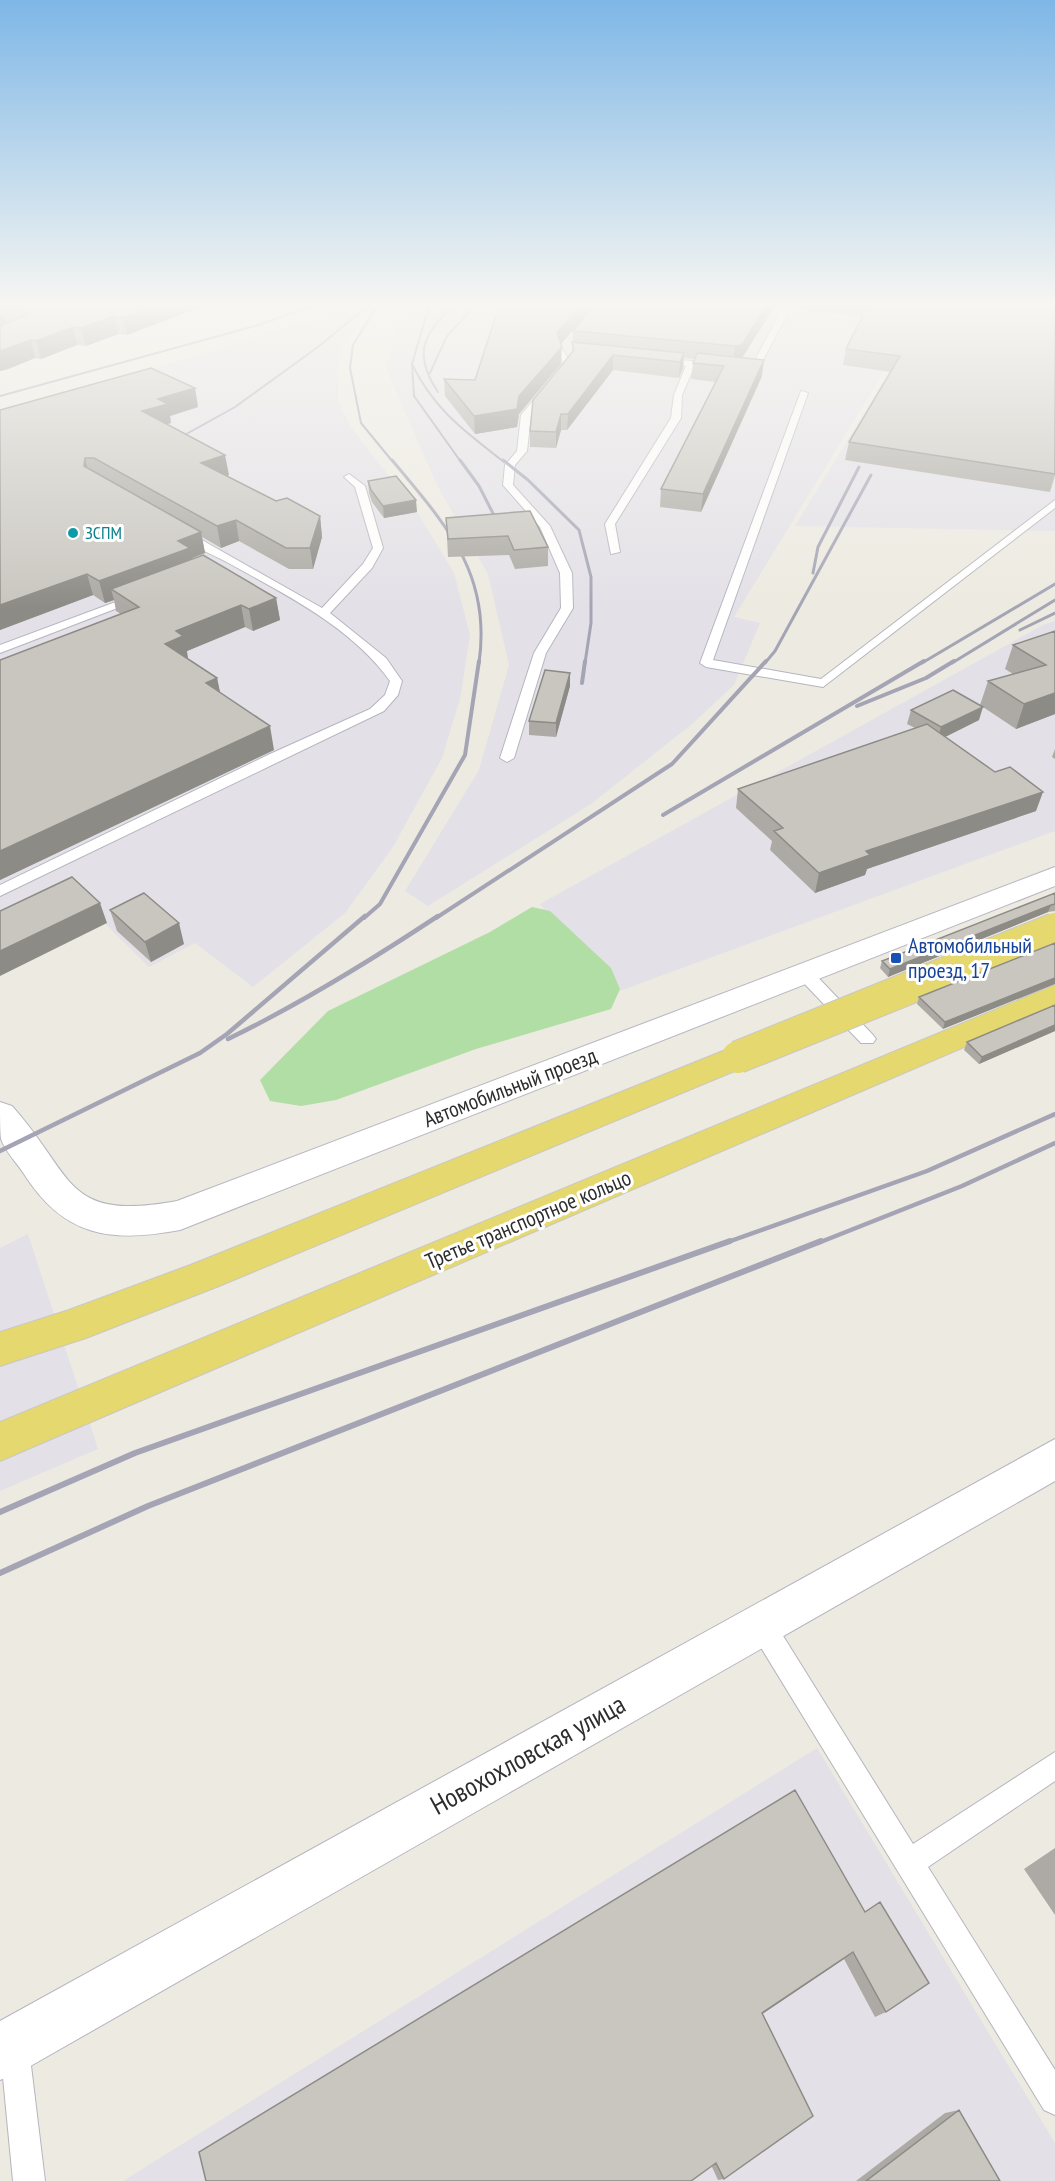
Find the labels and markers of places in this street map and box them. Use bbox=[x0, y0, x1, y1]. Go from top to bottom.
place label: ЗСПМ bbox=[85, 521, 122, 544]
marker: ЗСПМ bbox=[66, 526, 80, 540]
place label: Автомобильный проезд, 17 bbox=[908, 931, 1032, 984]
marker: Автомобильный проезд, 17 bbox=[889, 951, 903, 965]

